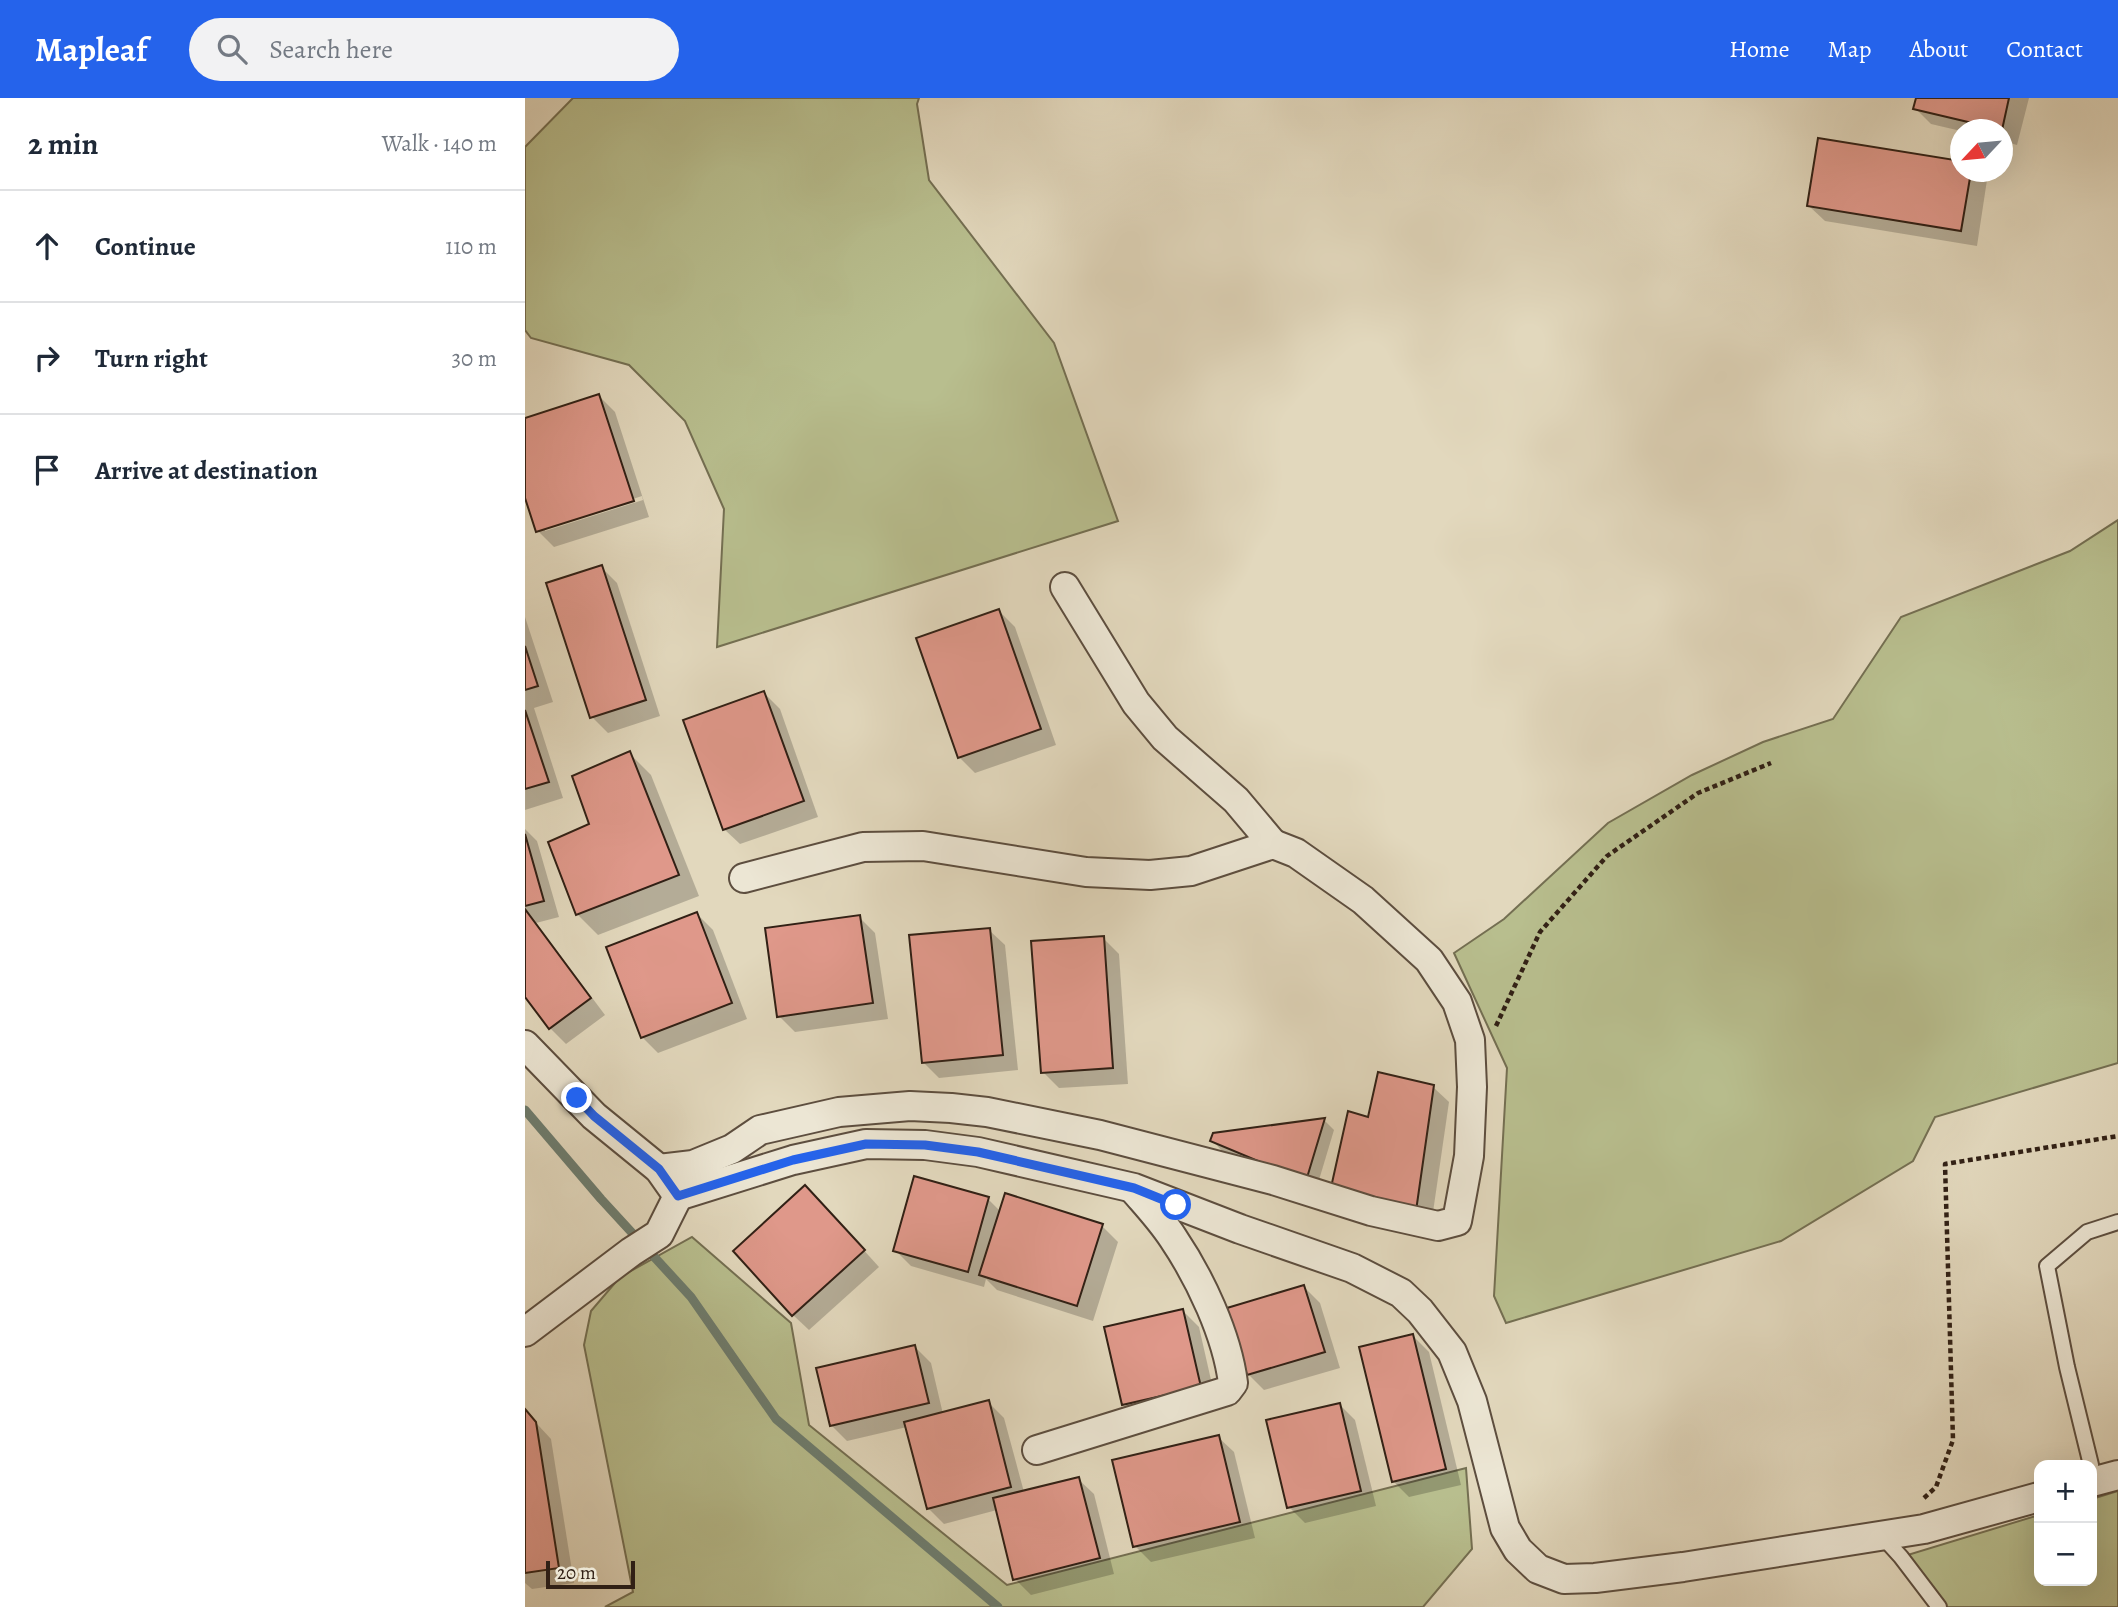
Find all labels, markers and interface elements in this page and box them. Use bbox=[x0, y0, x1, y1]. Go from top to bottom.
search box bbox=[189, 18, 679, 81]
text: Mapleaf bbox=[35, 27, 147, 72]
icon: search bbox=[213, 30, 251, 68]
text: Search here bbox=[269, 32, 393, 67]
text: Home bbox=[1729, 33, 1790, 65]
text: Map bbox=[1828, 33, 1872, 65]
text: About bbox=[1910, 33, 1968, 65]
text: Contact bbox=[2006, 33, 2083, 65]
north arrow bbox=[1950, 119, 2013, 182]
text: 2 min bbox=[28, 124, 98, 164]
text: Walk · 140 m bbox=[382, 128, 497, 159]
icon: ahead bbox=[28, 227, 66, 265]
text: Continue bbox=[95, 229, 196, 264]
text: 110 m bbox=[445, 231, 497, 262]
icon: right bbox=[28, 339, 66, 377]
text: Turn right bbox=[95, 341, 208, 376]
text: 30 m bbox=[451, 343, 497, 374]
icon: arrive bbox=[28, 451, 66, 489]
text: Arrive at destination bbox=[95, 453, 318, 488]
route end bbox=[561, 1082, 592, 1113]
route start bbox=[1160, 1189, 1191, 1220]
map controls bbox=[2034, 1460, 2097, 1586]
button: + bbox=[2034, 1460, 2097, 1523]
button: − bbox=[2034, 1523, 2097, 1586]
scale bar bbox=[546, 1558, 635, 1590]
text: 20 m bbox=[557, 1560, 596, 1586]

